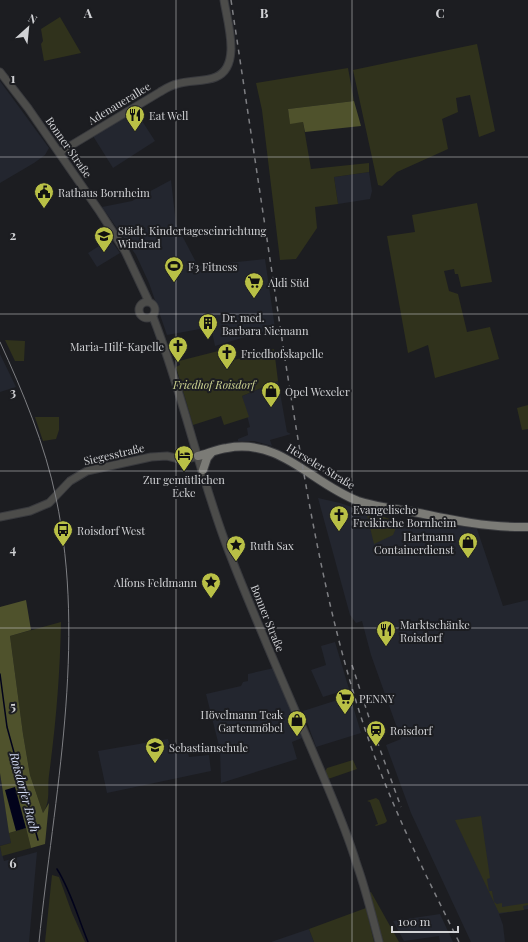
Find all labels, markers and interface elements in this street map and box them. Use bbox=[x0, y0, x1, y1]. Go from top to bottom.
text: A bbox=[83, 4, 93, 21]
text: B bbox=[260, 4, 269, 21]
text: C bbox=[435, 4, 445, 21]
north arrow bbox=[8, 8, 48, 48]
text: N bbox=[26, 10, 40, 27]
text: 1 bbox=[11, 69, 16, 86]
street label: Adenauerallee bbox=[84, 78, 153, 128]
restaurant icon: Eat Well bbox=[124, 104, 146, 132]
place label: Eat Well bbox=[149, 108, 188, 123]
street label: Bonner Straße bbox=[42, 114, 96, 181]
public building icon: Rathaus Bornheim bbox=[33, 181, 55, 209]
place label: Rathaus Bornheim bbox=[58, 185, 150, 200]
place label: Städt. Kindertageseinrichtung Windrad bbox=[117, 223, 267, 251]
school or university icon: Städt. Kindertageseinrichtung Windrad bbox=[93, 225, 115, 253]
text: 2 bbox=[10, 226, 17, 243]
sports icon: F3 Fitness bbox=[163, 255, 185, 283]
place label: F3 Fitness bbox=[188, 259, 237, 274]
supermarket icon: Aldi Süd bbox=[243, 271, 265, 299]
place label: Aldi Süd bbox=[267, 275, 310, 290]
place label: Dr. med. Barbara Niemann bbox=[222, 310, 309, 338]
building icon: Dr. med. Barbara Niemann bbox=[197, 312, 219, 340]
church icon: Maria-Hilf-Kapelle bbox=[167, 335, 189, 363]
place label: Maria-Hilf-Kapelle bbox=[70, 339, 164, 354]
church icon: Friedhofskapelle bbox=[216, 342, 238, 370]
place label: Friedhofskapelle bbox=[241, 346, 324, 361]
park label: Friedhof Roisdorf bbox=[172, 377, 258, 392]
shop icon: Opel Wexeler bbox=[260, 380, 282, 408]
text: 3 bbox=[10, 383, 16, 400]
place label: Opel Wexeler bbox=[285, 384, 350, 399]
street label: Siegesstraße bbox=[82, 440, 146, 468]
street label: Herseler Straße bbox=[284, 440, 358, 493]
hotel icon: Zur gemütlichen Ecke bbox=[173, 444, 195, 472]
place label: Zur gemütlichen Ecke bbox=[143, 472, 225, 500]
place label: Evangelische Freikirche Bornheim bbox=[353, 502, 456, 530]
church icon: Evangelische Freikirche Bornheim bbox=[328, 504, 350, 532]
bus stop icon: Roisdorf West bbox=[52, 519, 74, 547]
place label: Roisdorf West bbox=[77, 523, 145, 538]
place label: Hartmann Containerdienst bbox=[374, 529, 454, 557]
shop icon: Hartmann Containerdienst bbox=[457, 531, 479, 559]
place icon: Ruth Sax bbox=[225, 534, 247, 562]
place label: Ruth Sax bbox=[250, 538, 294, 553]
text: 4 bbox=[10, 540, 17, 557]
place icon: Alfons Feldmann bbox=[200, 571, 222, 599]
place label: Alfons Feldmann bbox=[113, 575, 197, 590]
street label: Bonner Straße bbox=[248, 582, 288, 654]
place label: Marktschänke Roisdorf bbox=[400, 617, 470, 645]
restaurant icon: Marktschänke Roisdorf bbox=[375, 619, 397, 647]
supermarket icon: PENNY bbox=[334, 687, 356, 715]
place label: PENNY bbox=[359, 691, 395, 706]
text: 5 bbox=[10, 697, 16, 714]
place label: Hövelmann Teak Gartenmöbel bbox=[201, 707, 283, 735]
shop icon: Hövelmann Teak Gartenmöbel bbox=[286, 709, 308, 737]
station icon: Roisdorf bbox=[365, 719, 387, 747]
place label: Roisdorf bbox=[390, 723, 434, 738]
school or university icon: Sebastianschule bbox=[144, 736, 166, 764]
place label: Sebastianschule bbox=[169, 740, 248, 755]
water label: Roisdorfer Bach bbox=[6, 749, 43, 834]
text: 6 bbox=[9, 854, 17, 871]
scale bar bbox=[392, 908, 458, 934]
text: 100 m bbox=[398, 913, 431, 929]

